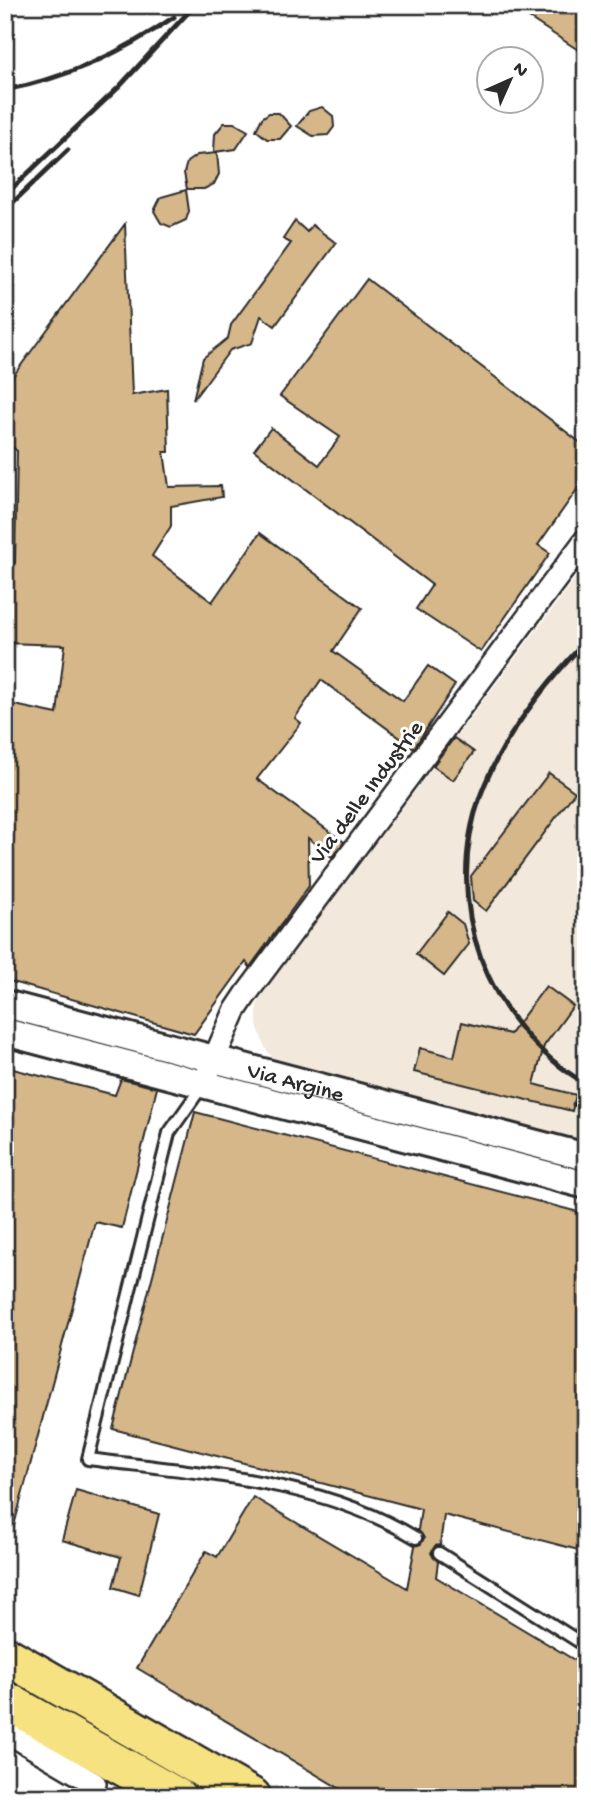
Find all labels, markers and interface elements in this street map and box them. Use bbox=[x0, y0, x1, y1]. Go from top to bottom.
north arrow bbox=[476, 46, 546, 116]
text: N bbox=[507, 58, 532, 83]
street label: Via delle Industrie bbox=[305, 715, 431, 871]
street label: Via Argine bbox=[243, 1058, 347, 1110]

